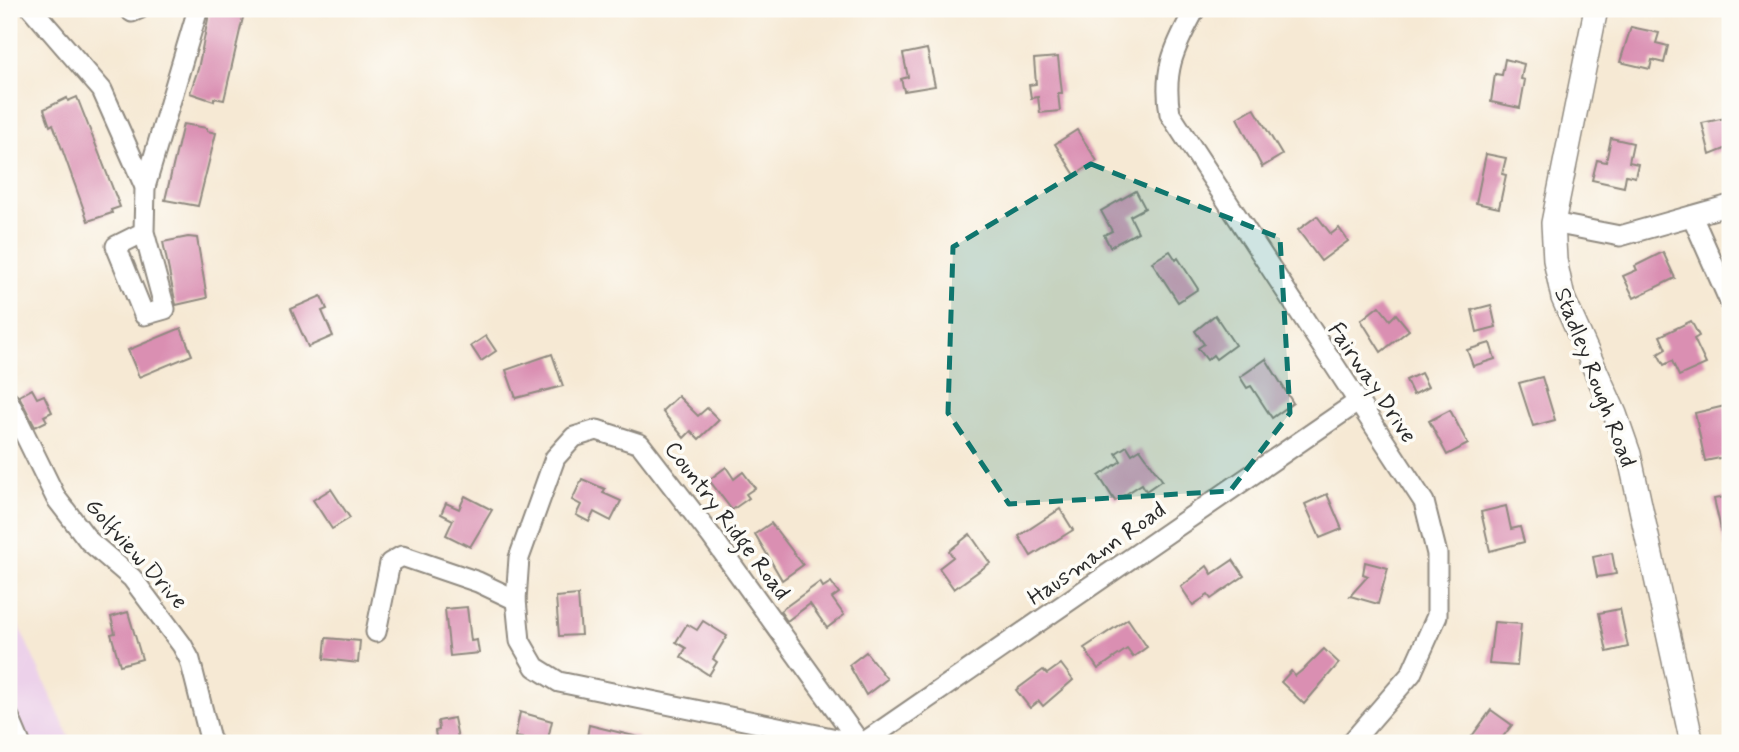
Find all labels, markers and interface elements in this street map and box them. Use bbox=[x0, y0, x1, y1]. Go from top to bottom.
street label: Stadley Rough Road bbox=[1546, 284, 1642, 472]
street label: Fairway Drive bbox=[1320, 317, 1423, 449]
street label: Country Ridge Road bbox=[655, 436, 796, 608]
street label: Golfview Drive bbox=[78, 492, 194, 616]
street label: Hausmann Road bbox=[1022, 496, 1172, 613]

